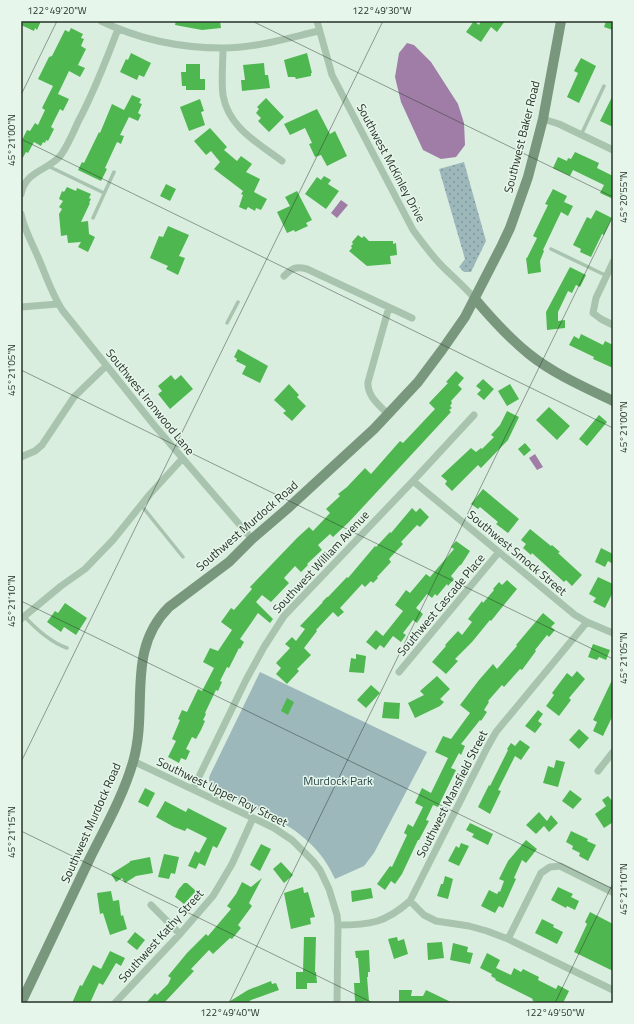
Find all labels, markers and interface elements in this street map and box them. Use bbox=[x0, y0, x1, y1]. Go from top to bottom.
text: 122°49'20"W bbox=[27, 3, 87, 18]
text: 122°49'30"W bbox=[352, 3, 412, 18]
street label: Southwest Baker Road bbox=[498, 79, 545, 195]
street label: Southwest McKinley Drive bbox=[352, 100, 431, 225]
text: 45°21'00"N bbox=[4, 114, 19, 166]
text: 45°20'55"N bbox=[616, 171, 631, 223]
text: 45°21'05"N bbox=[4, 344, 19, 396]
street label: Southwest Ironwood Lane bbox=[101, 344, 199, 459]
text: 45°21'00"N bbox=[616, 401, 631, 453]
street label: Southwest Murdock Road bbox=[191, 476, 302, 575]
street label: Southwest Smock Street bbox=[463, 505, 572, 601]
street label: Southwest William Avenue bbox=[268, 506, 374, 618]
street label: Southwest Cascade Place bbox=[392, 549, 489, 660]
text: 45°21'10"N bbox=[4, 575, 19, 627]
text: 45°21'05"N bbox=[616, 632, 631, 684]
street label: Southwest Mansfield Street bbox=[411, 726, 492, 861]
street label: Southwest Upper Roy Street bbox=[154, 752, 292, 832]
street label: Southwest Murdock Road bbox=[55, 759, 126, 886]
park label: Murdock Park bbox=[303, 771, 373, 790]
text: 45°21'15"N bbox=[4, 806, 19, 858]
text: 45°21'10"N bbox=[616, 863, 631, 915]
street label: Southwest Kathy Street bbox=[113, 884, 208, 987]
text: 122°49'40"W bbox=[200, 1005, 260, 1020]
text: 122°49'50"W bbox=[525, 1005, 585, 1020]

